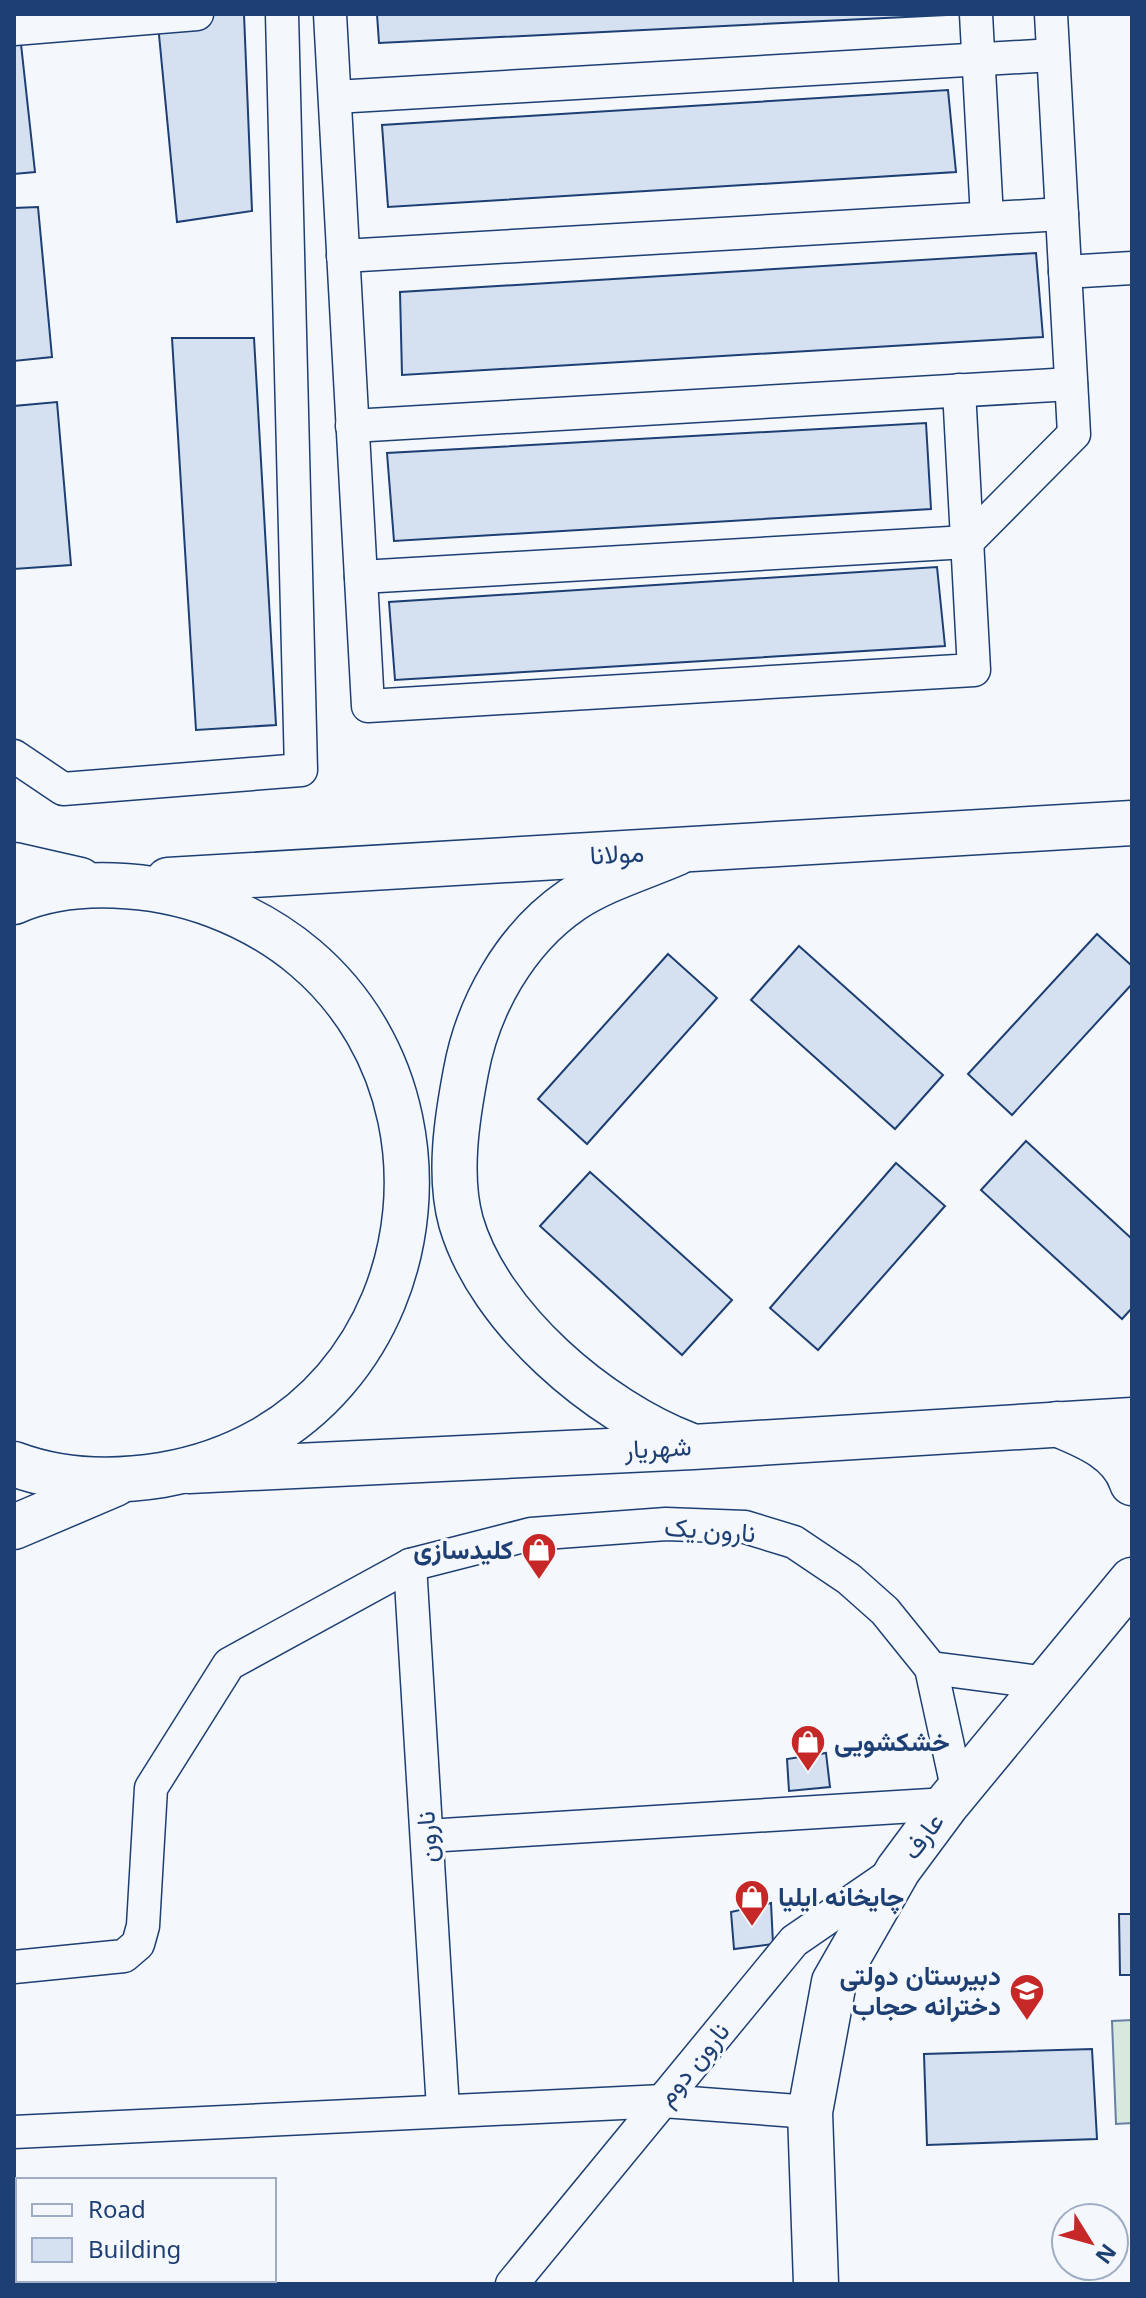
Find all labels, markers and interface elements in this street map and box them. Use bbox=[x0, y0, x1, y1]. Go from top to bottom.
street label: مولانا bbox=[589, 834, 645, 872]
street label: شهریار bbox=[622, 1427, 692, 1467]
street label: نارون یک bbox=[663, 1508, 757, 1550]
place label: کلیدسازی bbox=[413, 1531, 513, 1567]
shop icon: کلیدسازی bbox=[520, 1531, 558, 1581]
shop icon: خشکشویی bbox=[789, 1723, 827, 1773]
place label: خشکشویی bbox=[834, 1723, 950, 1759]
street label: عارف bbox=[893, 1805, 952, 1866]
street label: نارون bbox=[406, 1810, 446, 1864]
shop icon: چایخانه ایلیا bbox=[733, 1878, 771, 1928]
place label: چایخانه ایلیا bbox=[778, 1878, 904, 1915]
place label: دبیرستان دولتی دخترانه حجاب bbox=[839, 1957, 1001, 2023]
school or university icon: دبیرستان دولتی دخترانه حجاب bbox=[1008, 1972, 1046, 2022]
street label: نارون دوم bbox=[647, 2014, 737, 2113]
legend bbox=[16, 2178, 276, 2282]
text: Road bbox=[88, 2192, 146, 2225]
north arrow bbox=[1050, 2202, 1130, 2282]
text: Building bbox=[88, 2232, 181, 2265]
text: N bbox=[1089, 2238, 1124, 2271]

